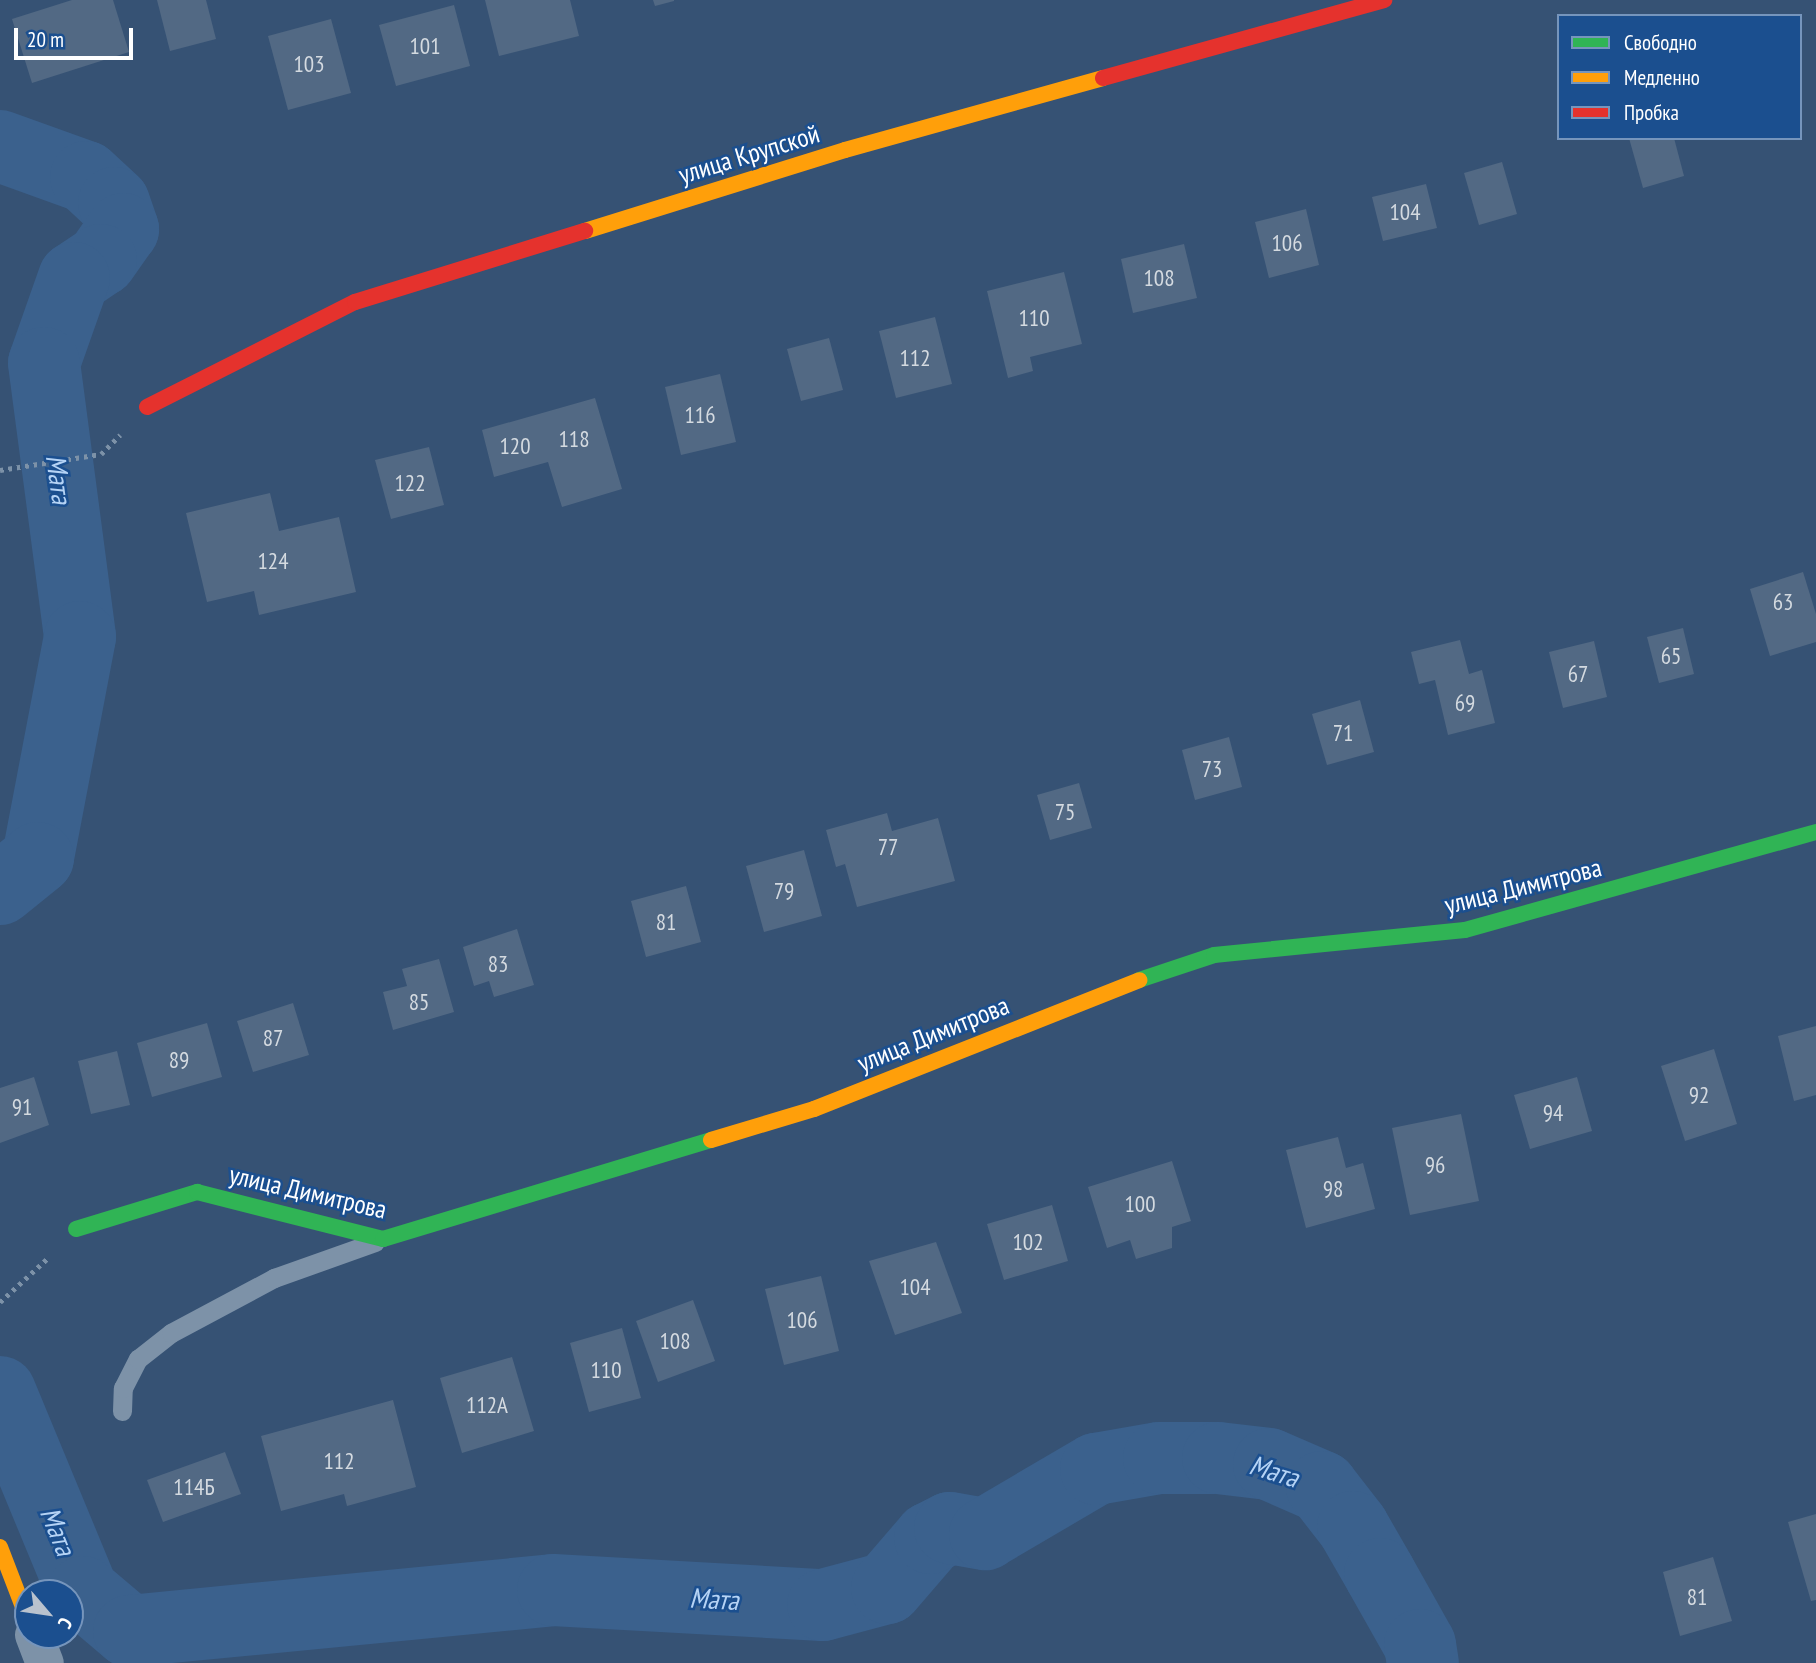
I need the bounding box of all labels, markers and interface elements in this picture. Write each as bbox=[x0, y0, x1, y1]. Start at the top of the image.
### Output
scale bar bbox=[18, 14, 136, 58]
legend bbox=[1557, 14, 1802, 140]
text: 20 m bbox=[27, 26, 64, 53]
text: Свободно bbox=[1624, 29, 1697, 56]
house number: 101 bbox=[409, 32, 441, 60]
house number: 103 bbox=[293, 50, 325, 78]
text: Медленно bbox=[1624, 64, 1700, 91]
text: Пробка bbox=[1624, 99, 1679, 126]
street label: улица Крупской bbox=[675, 118, 823, 190]
house number: 104 bbox=[1389, 198, 1421, 226]
house number: 106 bbox=[1271, 229, 1303, 257]
house number: 108 bbox=[1143, 264, 1175, 292]
house number: 110 bbox=[1018, 304, 1050, 332]
house number: 112 bbox=[899, 344, 931, 372]
house number: 116 bbox=[684, 401, 716, 429]
house number: 118 bbox=[558, 425, 590, 453]
house number: 120 bbox=[499, 432, 531, 460]
water label: Мата bbox=[39, 452, 79, 506]
house number: 122 bbox=[394, 469, 426, 497]
house number: 124 bbox=[257, 547, 289, 575]
house number: 63 bbox=[1773, 588, 1793, 616]
house number: 65 bbox=[1661, 642, 1681, 670]
house number: 67 bbox=[1568, 660, 1588, 688]
house number: 69 bbox=[1455, 689, 1475, 717]
house number: 71 bbox=[1333, 719, 1353, 747]
house number: 73 bbox=[1202, 755, 1222, 783]
house number: 75 bbox=[1055, 798, 1075, 826]
house number: 77 bbox=[878, 833, 898, 861]
street label: улица Димитрова bbox=[1441, 851, 1605, 921]
house number: 79 bbox=[774, 877, 794, 905]
house number: 81 bbox=[656, 908, 676, 936]
house number: 83 bbox=[488, 950, 508, 978]
house number: 85 bbox=[409, 988, 429, 1016]
street label: улица Димитрова bbox=[852, 989, 1014, 1079]
house number: 87 bbox=[263, 1024, 283, 1052]
house number: 89 bbox=[169, 1046, 189, 1074]
house number: 92 bbox=[1689, 1081, 1709, 1109]
house number: 91 bbox=[12, 1093, 32, 1121]
house number: 94 bbox=[1543, 1099, 1563, 1127]
house number: 96 bbox=[1425, 1151, 1445, 1179]
street label: улица Димитрова bbox=[226, 1159, 390, 1225]
house number: 98 bbox=[1323, 1175, 1343, 1203]
house number: 100 bbox=[1124, 1190, 1156, 1218]
house number: 102 bbox=[1012, 1228, 1044, 1256]
house number: 104 bbox=[899, 1273, 931, 1301]
house number: 106 bbox=[786, 1306, 818, 1334]
house number: 108 bbox=[659, 1327, 691, 1355]
house number: 110 bbox=[590, 1356, 622, 1384]
house number: 112А bbox=[466, 1391, 508, 1419]
house number: 112 bbox=[323, 1447, 355, 1475]
water label: Мата bbox=[1246, 1448, 1302, 1494]
house number: 114Б bbox=[173, 1473, 215, 1501]
water label: Мата bbox=[33, 1502, 83, 1560]
north arrow bbox=[14, 1579, 84, 1649]
water label: Мата bbox=[689, 1581, 739, 1617]
house number: 81 bbox=[1687, 1583, 1707, 1611]
text: С bbox=[53, 1614, 78, 1633]

